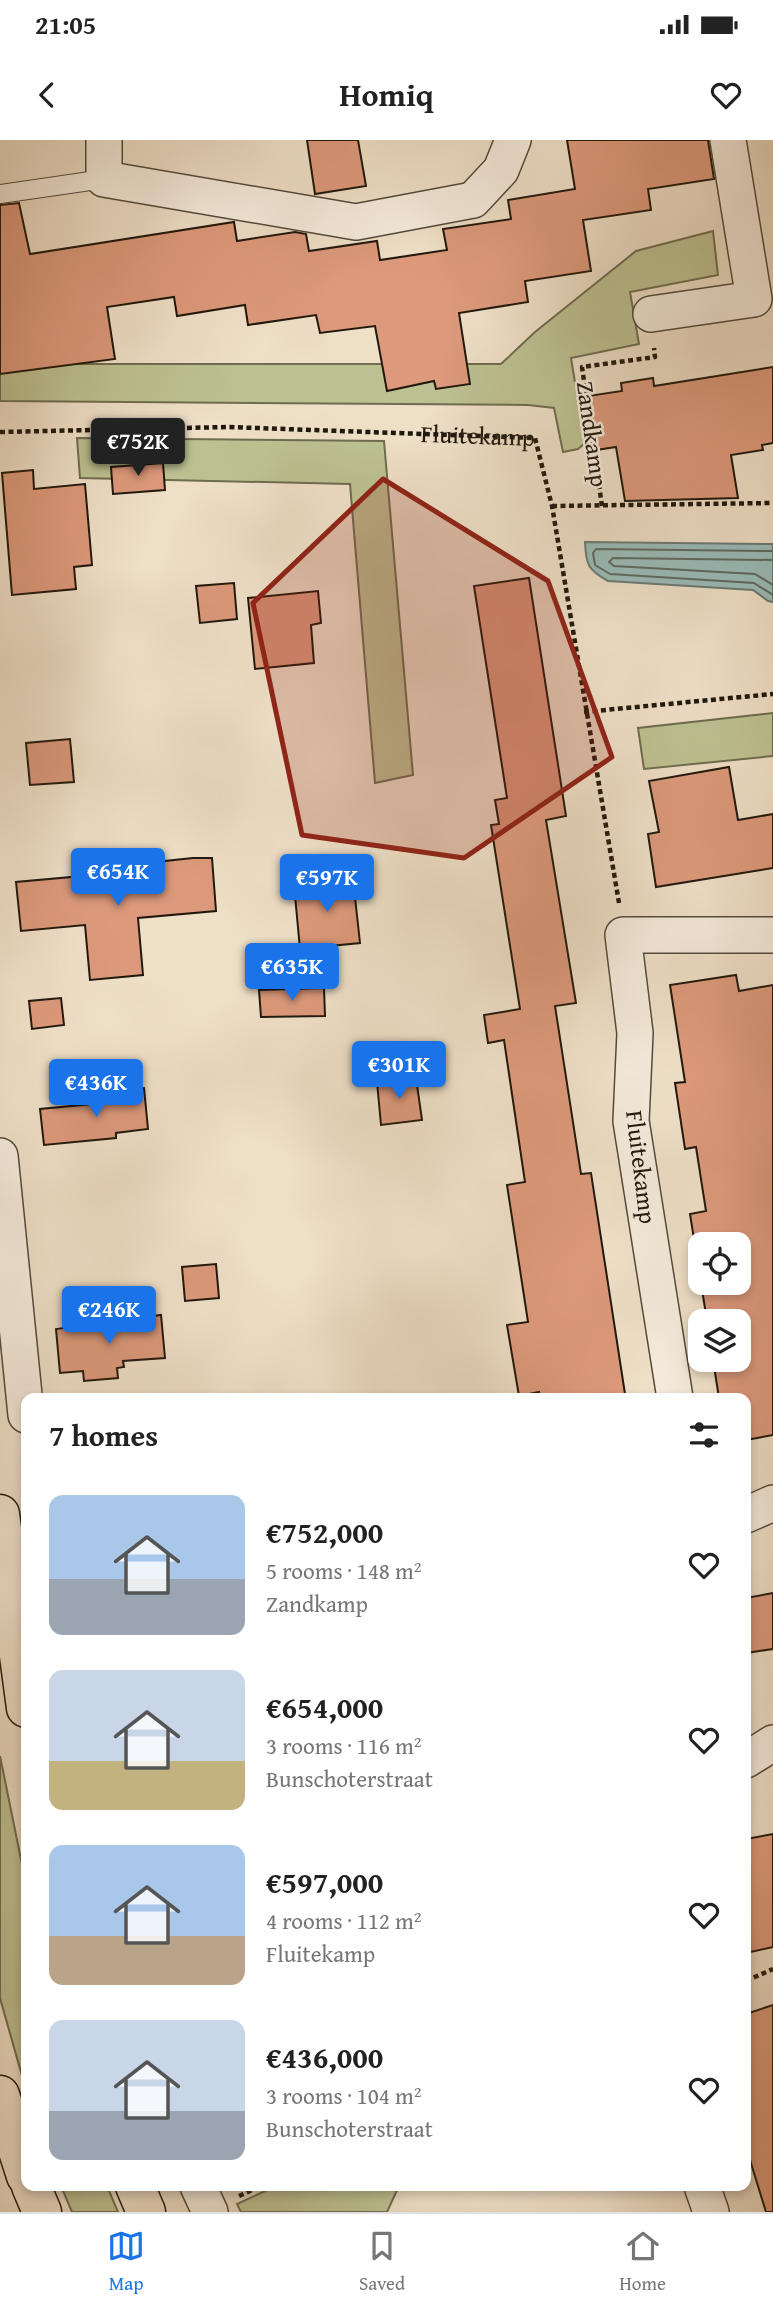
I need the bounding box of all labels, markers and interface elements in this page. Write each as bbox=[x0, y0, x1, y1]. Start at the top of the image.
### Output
text: 21:05 bbox=[35, 5, 96, 44]
text: Homiq bbox=[339, 71, 434, 118]
icon: back bbox=[28, 76, 66, 114]
icon: heart bbox=[707, 76, 745, 114]
street label: Zandkamp bbox=[568, 379, 617, 489]
street label: Fluitekamp bbox=[420, 416, 535, 455]
pin: €752K bbox=[89, 418, 187, 478]
text: €752K bbox=[107, 424, 169, 457]
pin: €654K bbox=[69, 848, 167, 908]
text: €654K bbox=[87, 854, 149, 887]
pin: €597K bbox=[278, 854, 376, 914]
text: €597K bbox=[296, 860, 358, 893]
pin: €635K bbox=[243, 944, 341, 1003]
text: €635K bbox=[261, 949, 323, 982]
pin: €301K bbox=[350, 1042, 448, 1101]
text: €301K bbox=[368, 1047, 430, 1080]
pin: €436K bbox=[47, 1060, 145, 1119]
text: €436K bbox=[65, 1065, 127, 1098]
street label: Fluitekamp bbox=[617, 1108, 666, 1226]
map controls bbox=[688, 1232, 751, 1372]
button: locate bbox=[688, 1232, 751, 1295]
pin: €246K bbox=[60, 1286, 158, 1346]
text: €246K bbox=[78, 1292, 140, 1325]
button: layers bbox=[688, 1309, 751, 1372]
text: 7 homes bbox=[49, 1413, 158, 1457]
icon: filters bbox=[685, 1416, 723, 1454]
text: €752,000 bbox=[266, 1510, 383, 1554]
icon: home bbox=[105, 1523, 189, 1607]
icon: heart bbox=[685, 1546, 723, 1584]
text: 5 rooms · 148 m² bbox=[266, 1554, 421, 1587]
text: Zandkamp bbox=[266, 1587, 368, 1620]
text: €654,000 bbox=[266, 1685, 383, 1729]
icon: home bbox=[105, 1698, 189, 1782]
icon: heart bbox=[685, 1721, 723, 1759]
text: 3 rooms · 116 m² bbox=[266, 1729, 421, 1762]
text: Bunschoterstraat bbox=[266, 1762, 433, 1795]
text: €597,000 bbox=[266, 1860, 383, 1904]
icon: home bbox=[105, 1873, 189, 1957]
icon: heart bbox=[685, 1896, 723, 1934]
text: 4 rooms · 112 m² bbox=[266, 1904, 421, 1937]
text: Fluitekamp bbox=[266, 1937, 375, 1970]
text: €436,000 bbox=[266, 2035, 383, 2079]
icon: home bbox=[105, 2048, 189, 2132]
icon: heart bbox=[685, 2071, 723, 2109]
text: 3 rooms · 104 m² bbox=[266, 2079, 421, 2112]
text: Bunschoterstraat bbox=[266, 2112, 433, 2145]
tab: Map bbox=[107, 2227, 145, 2297]
tab: Saved bbox=[359, 2227, 405, 2297]
tab: Home bbox=[619, 2227, 666, 2297]

